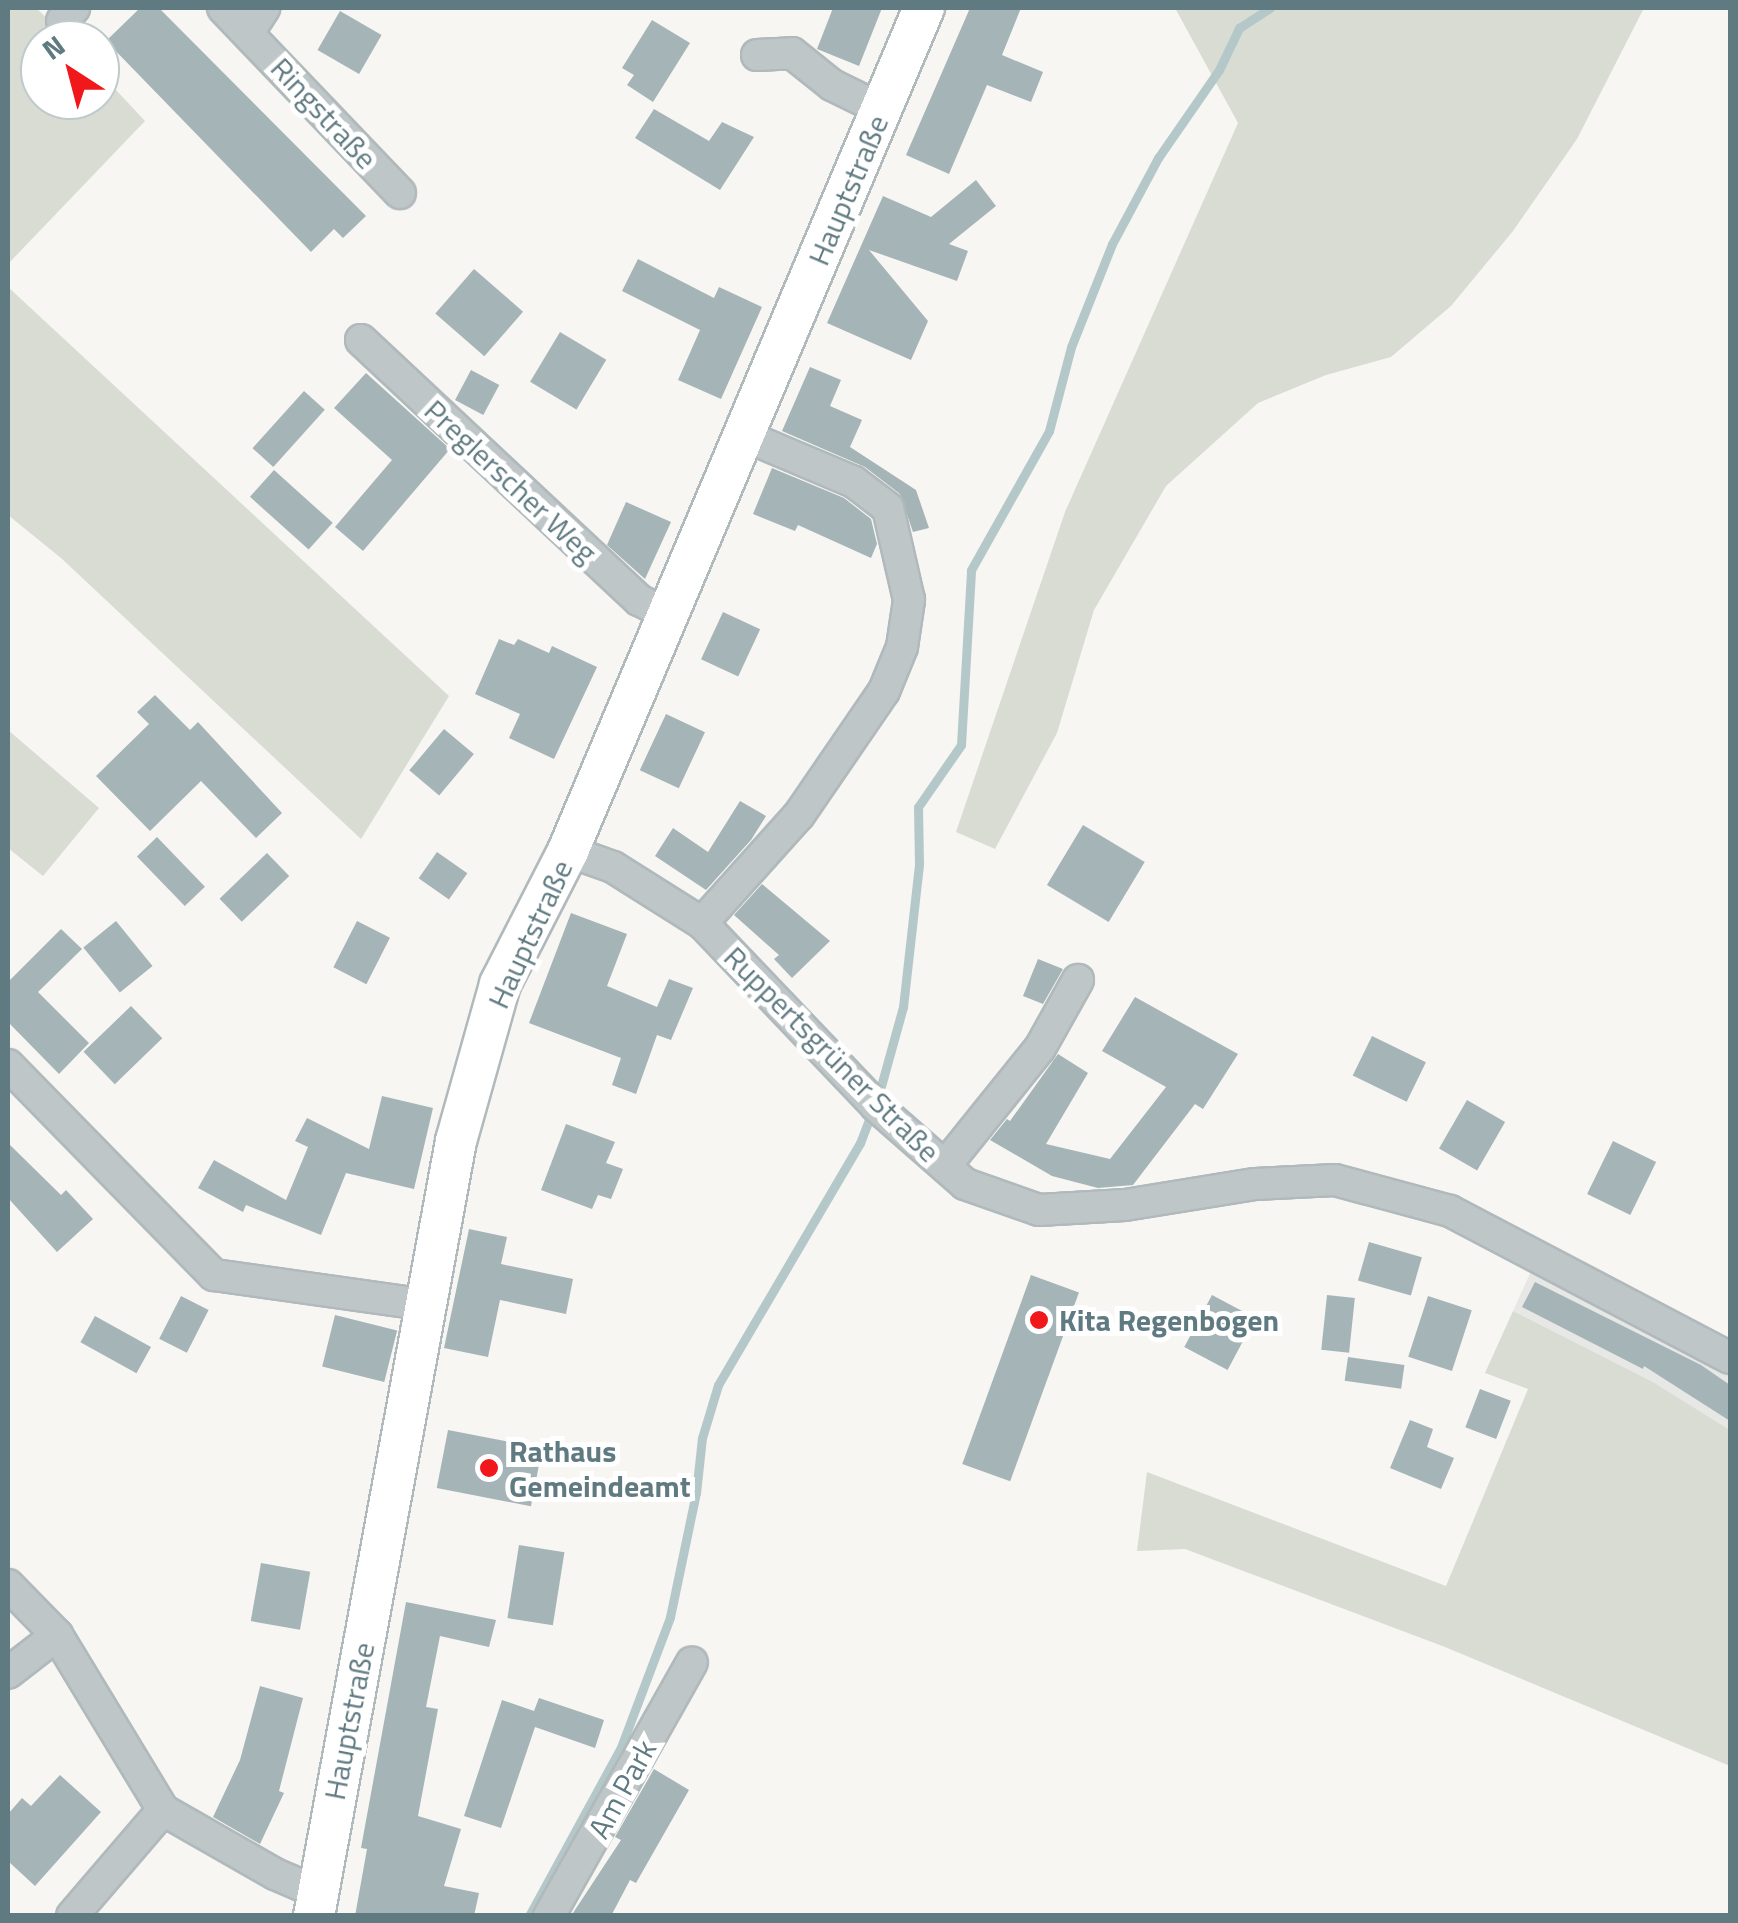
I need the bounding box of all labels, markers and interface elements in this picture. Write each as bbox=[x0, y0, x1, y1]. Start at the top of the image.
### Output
north arrow bbox=[20, 20, 120, 120]
text: N bbox=[33, 24, 74, 70]
street label: Ringstraße bbox=[263, 50, 385, 176]
street label: Hauptstraße bbox=[800, 109, 896, 271]
street label: Preglerscher Weg bbox=[417, 392, 605, 570]
street label: Hauptstraße bbox=[480, 854, 580, 1014]
street label: Ruppertsgrüner Straße bbox=[717, 939, 947, 1169]
place label: Kita Regenbogen bbox=[1059, 1302, 1279, 1338]
marker: Kita Regenbogen bbox=[1028, 1309, 1050, 1331]
place label: Rathaus Gemeindeamt bbox=[509, 1433, 691, 1504]
marker: Rathaus Gemeindeamt bbox=[478, 1457, 500, 1479]
street label: Hauptstraße bbox=[316, 1639, 382, 1803]
street label: Am Park bbox=[580, 1733, 664, 1845]

